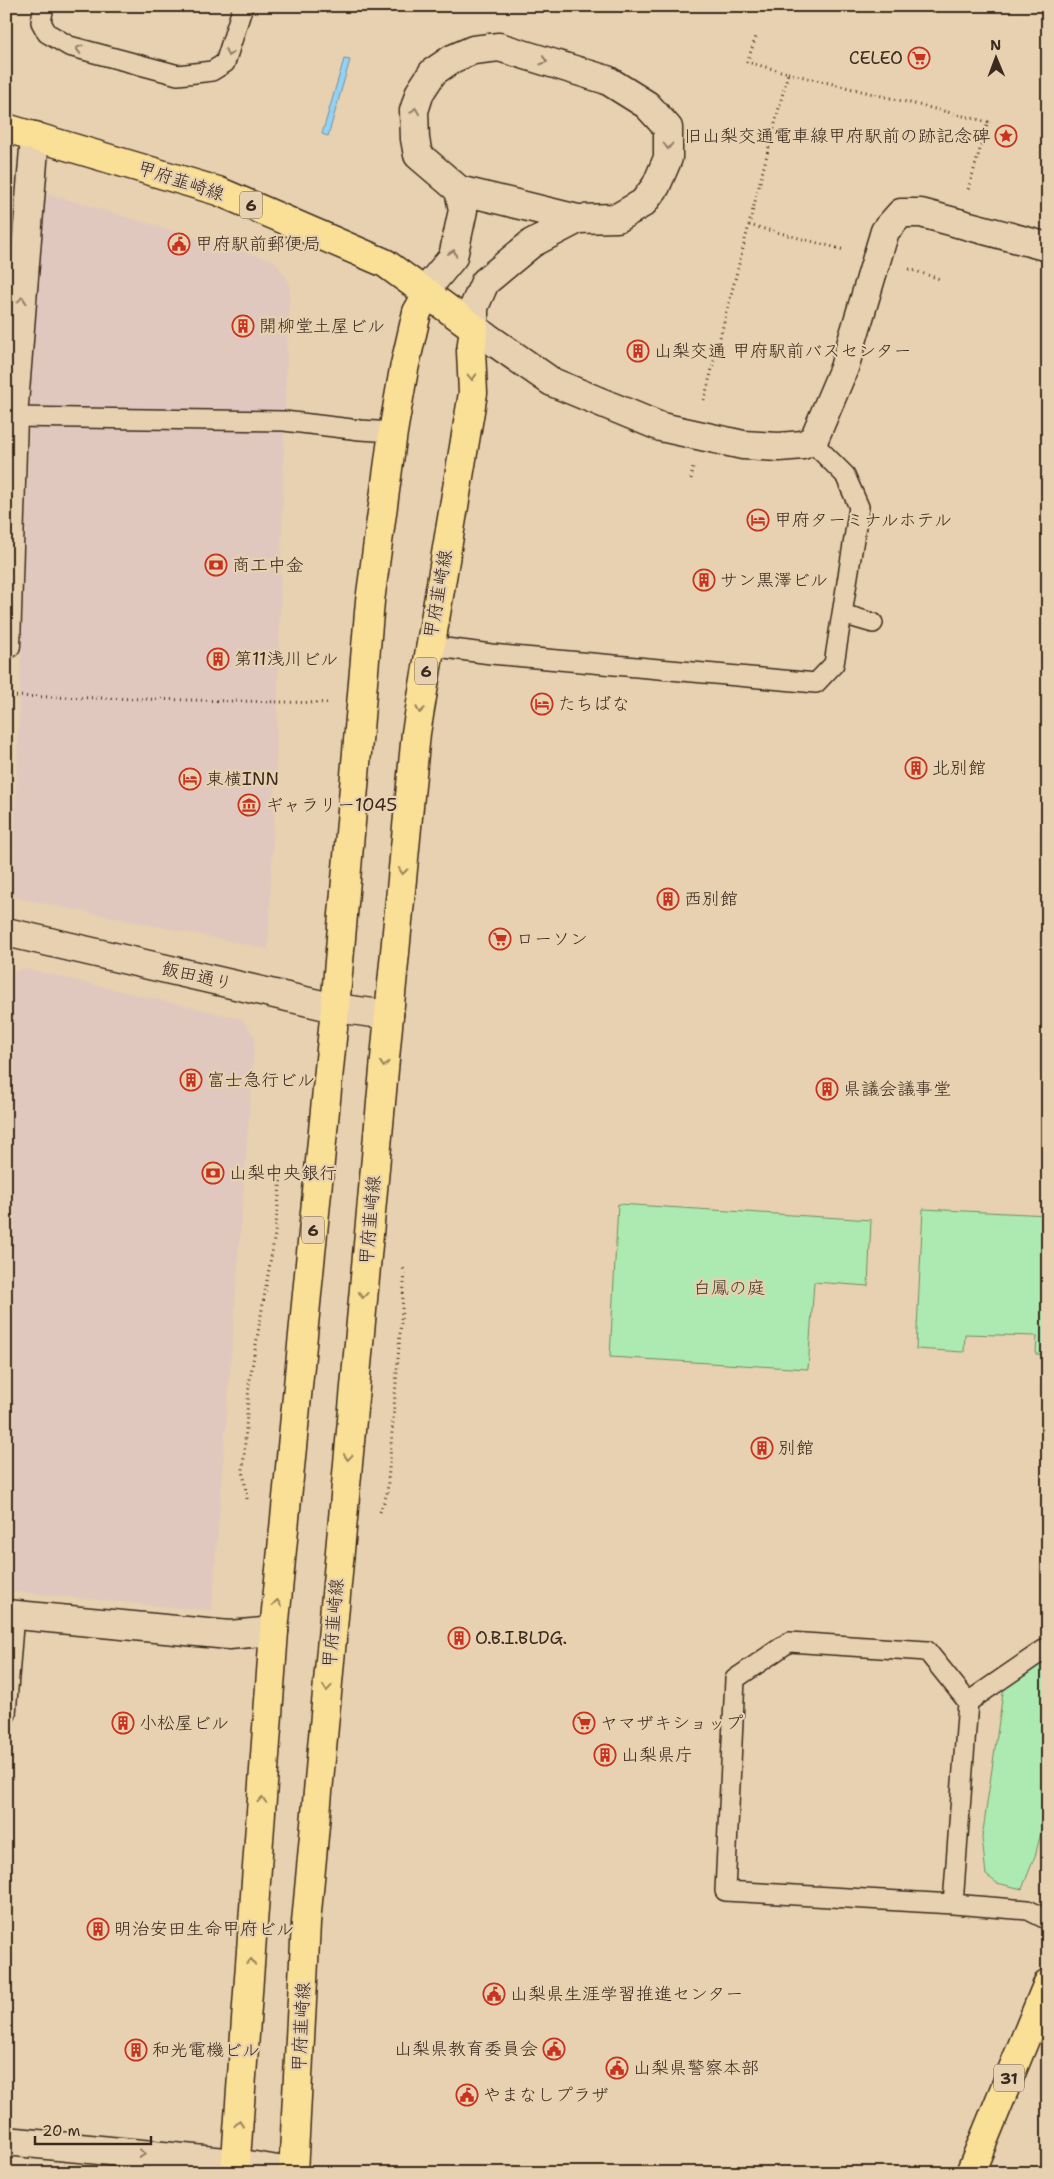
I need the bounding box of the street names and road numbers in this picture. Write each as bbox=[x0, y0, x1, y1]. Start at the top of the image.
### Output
street label: 甲府韮崎線 bbox=[134, 156, 228, 206]
road number: 6 bbox=[240, 192, 262, 218]
street label: 甲府韮崎線 bbox=[418, 548, 458, 640]
road number: 6 bbox=[415, 658, 437, 684]
street label: 飯田通り bbox=[159, 956, 235, 996]
street label: 甲府韮崎線 bbox=[354, 1174, 386, 1266]
road number: 6 bbox=[302, 1216, 324, 1244]
street label: 甲府韮崎線 bbox=[317, 1577, 349, 1669]
street label: 甲府韮崎線 bbox=[287, 1981, 315, 2073]
road number: 31 bbox=[994, 2064, 1024, 2092]

